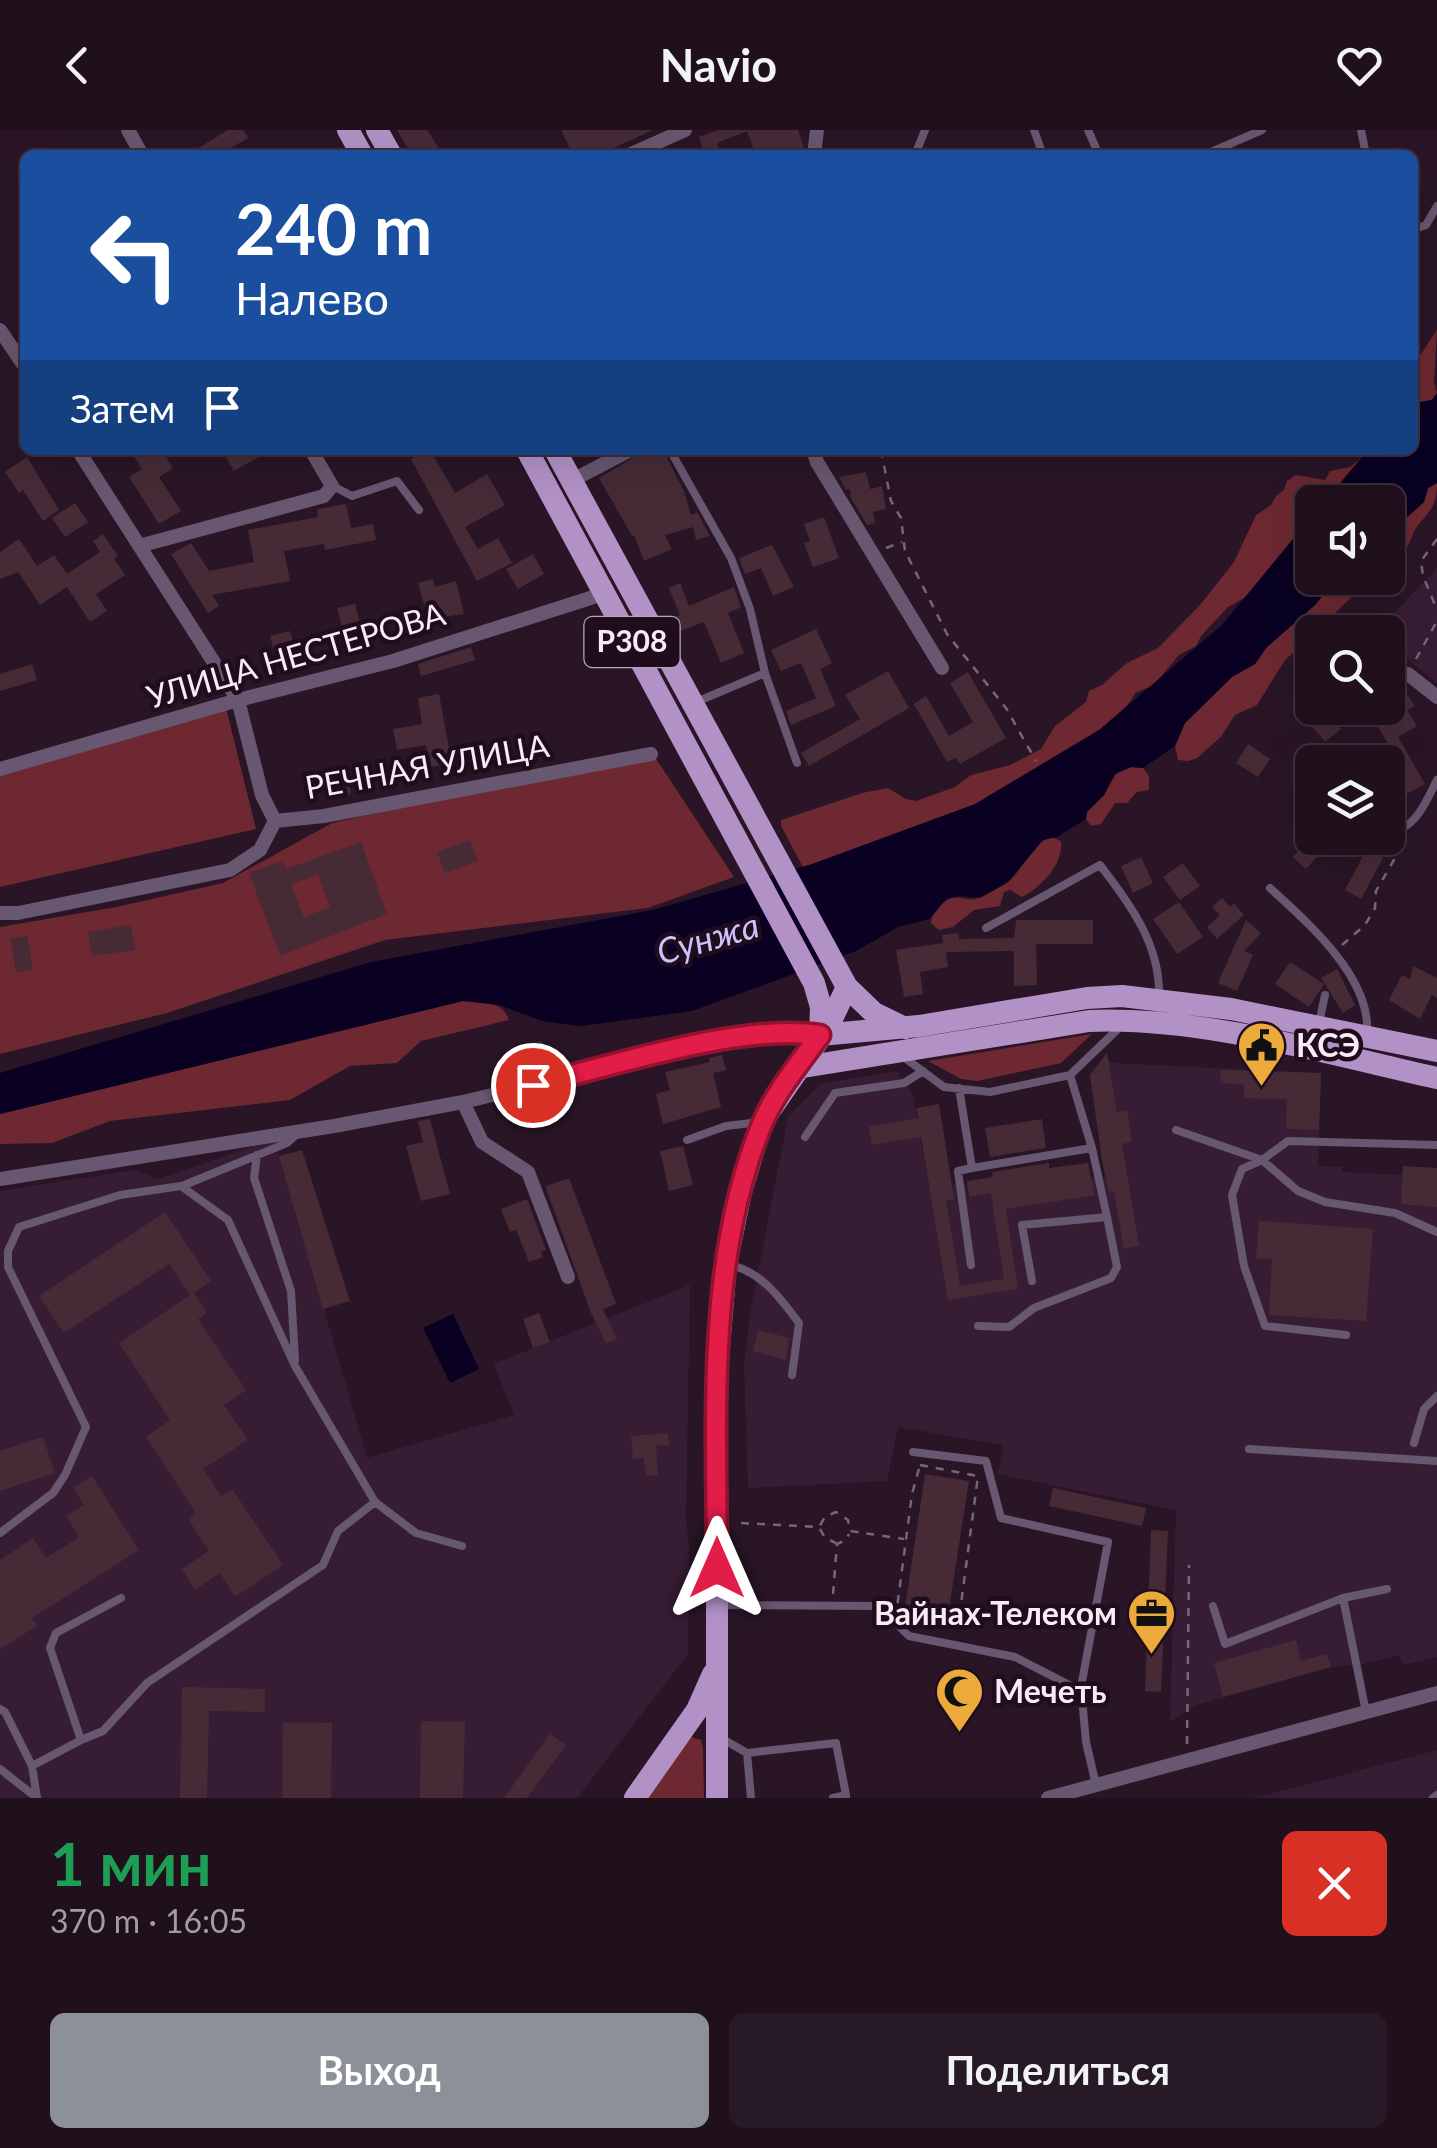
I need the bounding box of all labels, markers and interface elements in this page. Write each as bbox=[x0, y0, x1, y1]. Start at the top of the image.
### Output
icon: back bbox=[50, 38, 105, 93]
text: Navio bbox=[660, 38, 777, 92]
icon: heart bbox=[1332, 38, 1387, 93]
text: 240 m bbox=[235, 186, 432, 270]
icon: left bbox=[70, 190, 200, 320]
text: Налево bbox=[235, 271, 389, 325]
icon: arrive bbox=[195, 380, 250, 435]
text: Затем bbox=[70, 385, 175, 431]
map controls bbox=[1295, 485, 1405, 855]
button: sound bbox=[1295, 485, 1405, 595]
street label: УЛИЦА НЕСТЕРОВА bbox=[142, 593, 450, 716]
button: search bbox=[1295, 615, 1405, 725]
road number: P308 bbox=[584, 617, 680, 667]
street label: РЕЧНАЯ УЛИЦА bbox=[302, 725, 552, 806]
button: layers bbox=[1295, 745, 1405, 855]
water label: Сунжа bbox=[651, 902, 763, 972]
public building icon: КСЭ bbox=[1235, 1020, 1287, 1088]
place label: КСЭ bbox=[1296, 1025, 1360, 1064]
pin bbox=[491, 1043, 576, 1128]
icon: arrive bbox=[506, 1058, 561, 1113]
position arrow bbox=[665, 1516, 769, 1620]
office icon: Вайнах-Телеком bbox=[1126, 1588, 1178, 1656]
place label: Вайнах-Телеком bbox=[874, 1593, 1117, 1632]
mosque icon: Мечеть bbox=[933, 1666, 985, 1734]
place label: Мечеть bbox=[994, 1671, 1107, 1710]
text: 1 мин bbox=[50, 1827, 212, 1899]
button: close bbox=[1282, 1831, 1387, 1936]
text: 370 m · 16:05 bbox=[50, 1901, 247, 1940]
button: Выход bbox=[50, 2013, 709, 2128]
button: Поделиться bbox=[729, 2013, 1387, 2128]

